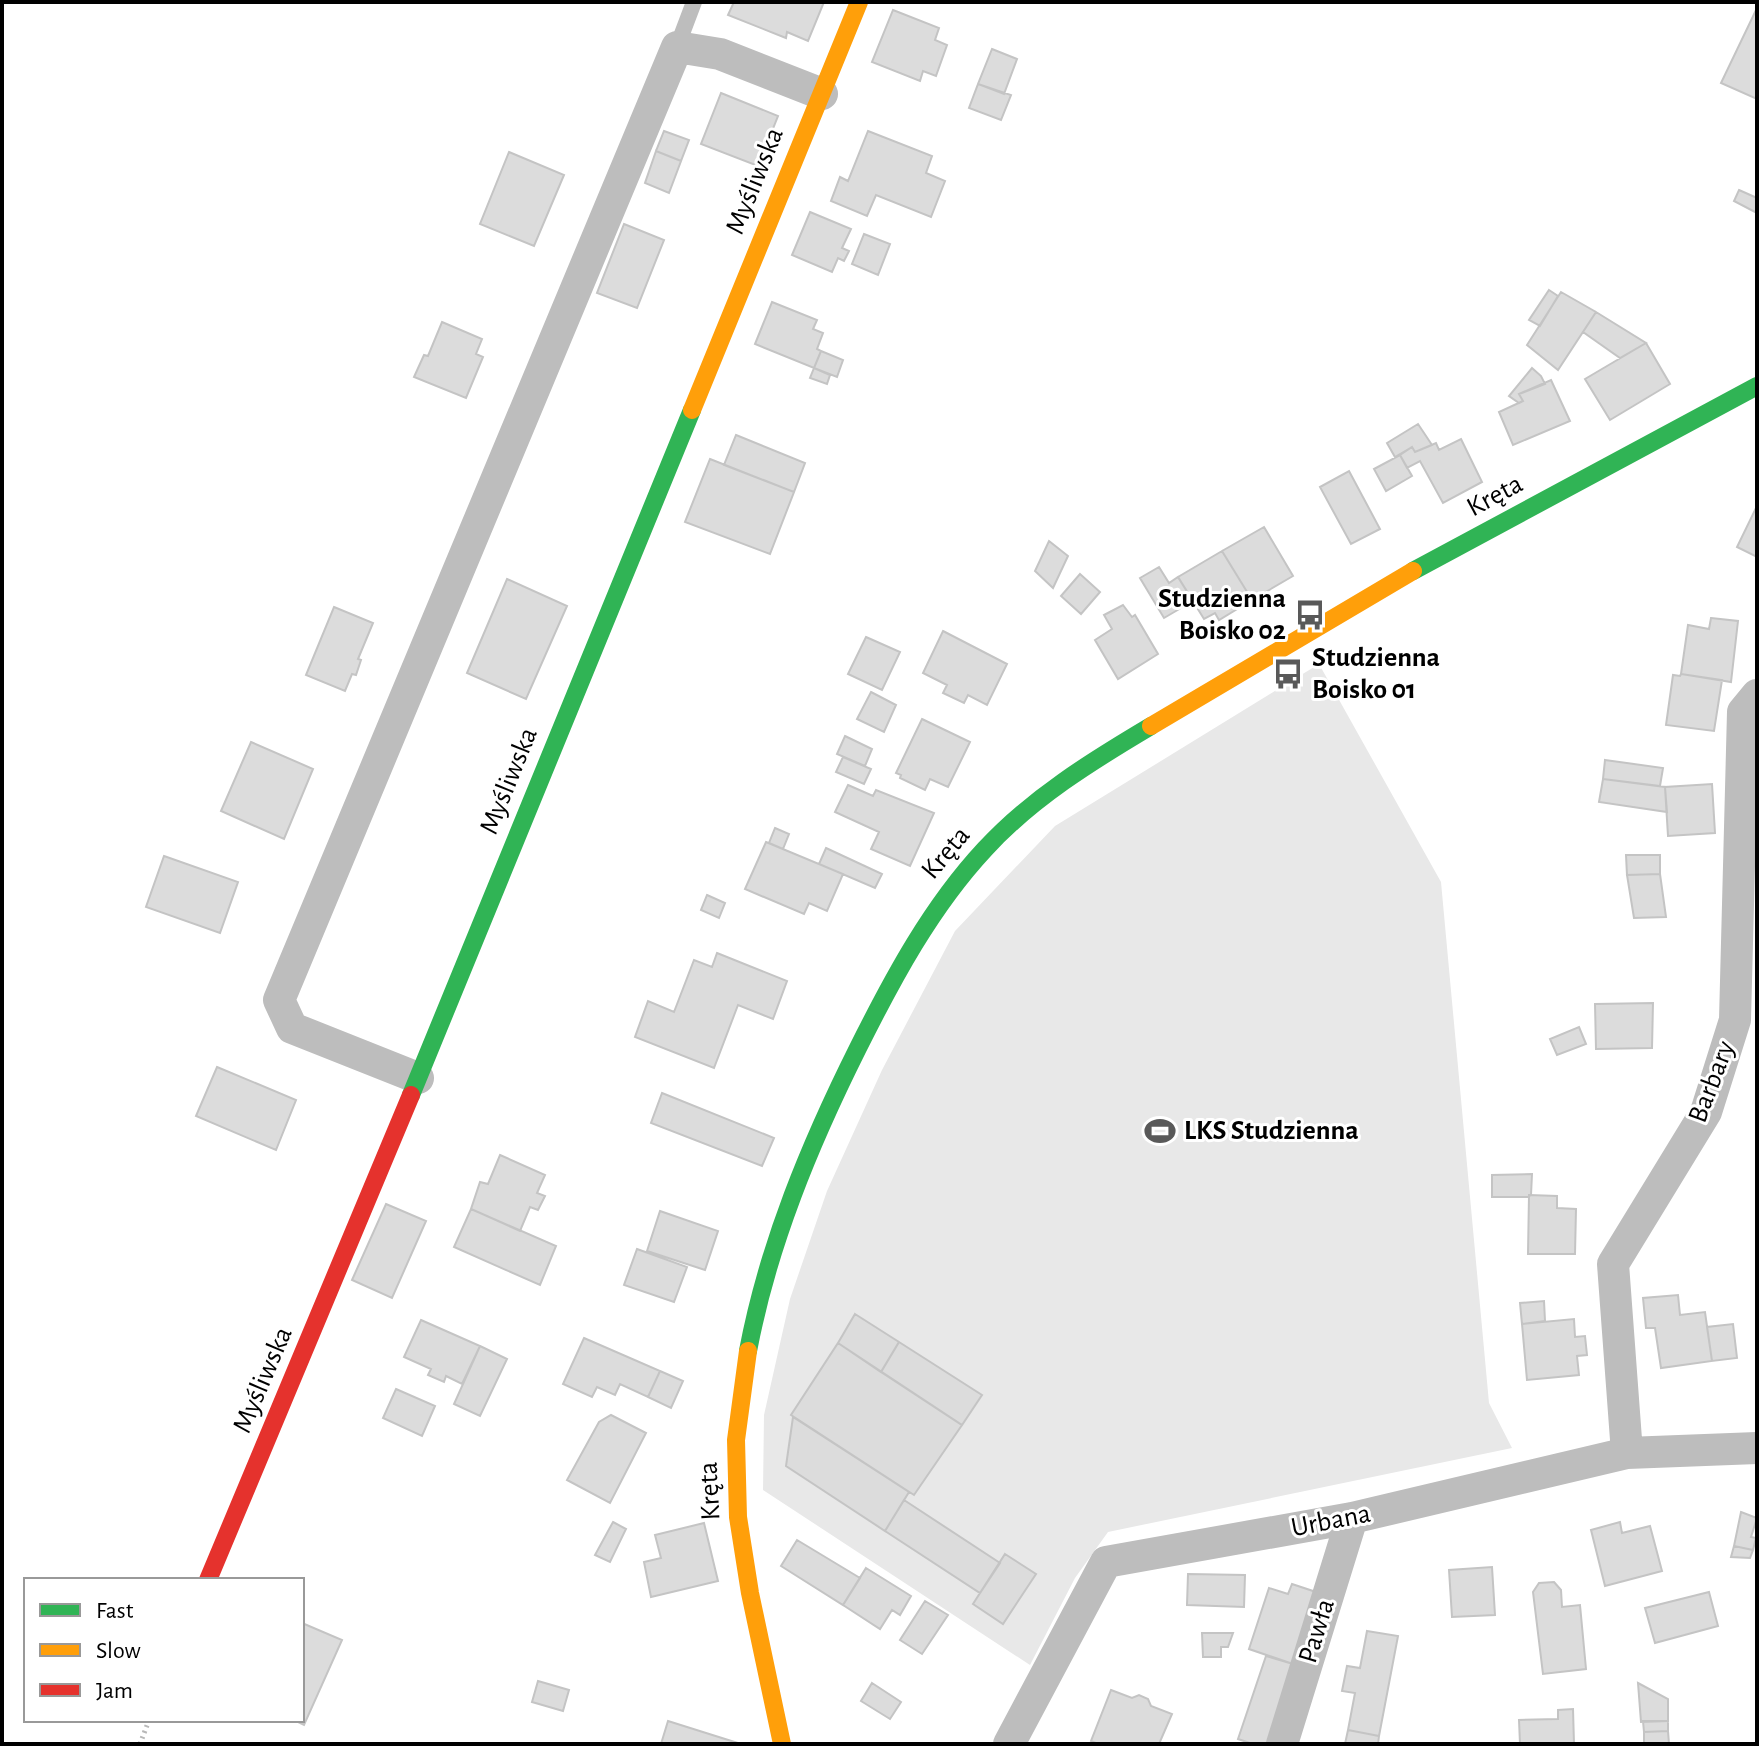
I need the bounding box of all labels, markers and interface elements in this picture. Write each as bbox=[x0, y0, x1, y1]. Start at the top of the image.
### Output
street label: Myśliwska bbox=[721, 124, 789, 238]
street label: Kręta bbox=[1462, 470, 1528, 522]
place label: Studzienna Boisko 02 bbox=[1158, 585, 1286, 645]
bus stop icon: Studzienna Boisko 02 bbox=[1293, 598, 1327, 632]
place label: Studzienna Boisko 01 bbox=[1312, 644, 1440, 704]
bus stop icon: Studzienna Boisko 01 bbox=[1271, 657, 1305, 691]
street label: Myśliwska bbox=[475, 724, 543, 838]
street label: Kręta bbox=[916, 821, 976, 885]
street label: Barbary bbox=[1684, 1037, 1740, 1127]
sports icon: LKS Studzienna bbox=[1143, 1114, 1177, 1148]
place label: LKS Studzienna bbox=[1184, 1117, 1359, 1145]
street label: Myśliwska bbox=[228, 1323, 298, 1437]
street label: Kręta bbox=[694, 1461, 726, 1521]
street label: Urbana bbox=[1289, 1500, 1373, 1542]
legend bbox=[24, 1578, 304, 1722]
street label: Pawła bbox=[1294, 1596, 1340, 1666]
text: Fast bbox=[96, 1599, 134, 1623]
text: Slow bbox=[96, 1639, 141, 1663]
text: Jam bbox=[96, 1679, 133, 1703]

